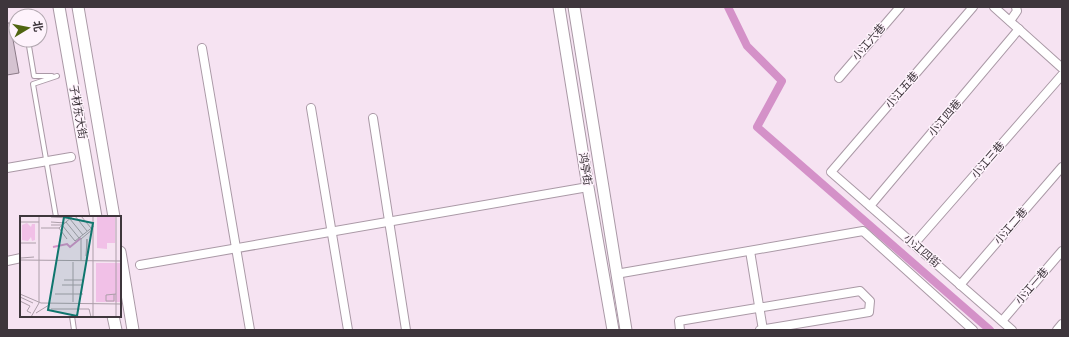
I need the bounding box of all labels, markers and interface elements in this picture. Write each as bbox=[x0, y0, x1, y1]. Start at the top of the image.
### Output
north arrow bbox=[8, 8, 48, 48]
text: 北 bbox=[29, 20, 46, 33]
street label: 小江六巷 bbox=[849, 20, 889, 64]
street label: 小江五巷 bbox=[882, 68, 922, 112]
street label: 子材东大街 bbox=[66, 84, 90, 140]
street label: 小江四巷 bbox=[925, 96, 965, 140]
street label: 小江三巷 bbox=[968, 138, 1008, 182]
street label: 鸿亭街 bbox=[575, 152, 595, 186]
street label: 小江二巷 bbox=[991, 204, 1031, 248]
inset map bbox=[20, 216, 121, 317]
street label: 小江四街 bbox=[900, 231, 944, 271]
street label: 小江一巷 bbox=[1012, 264, 1052, 308]

